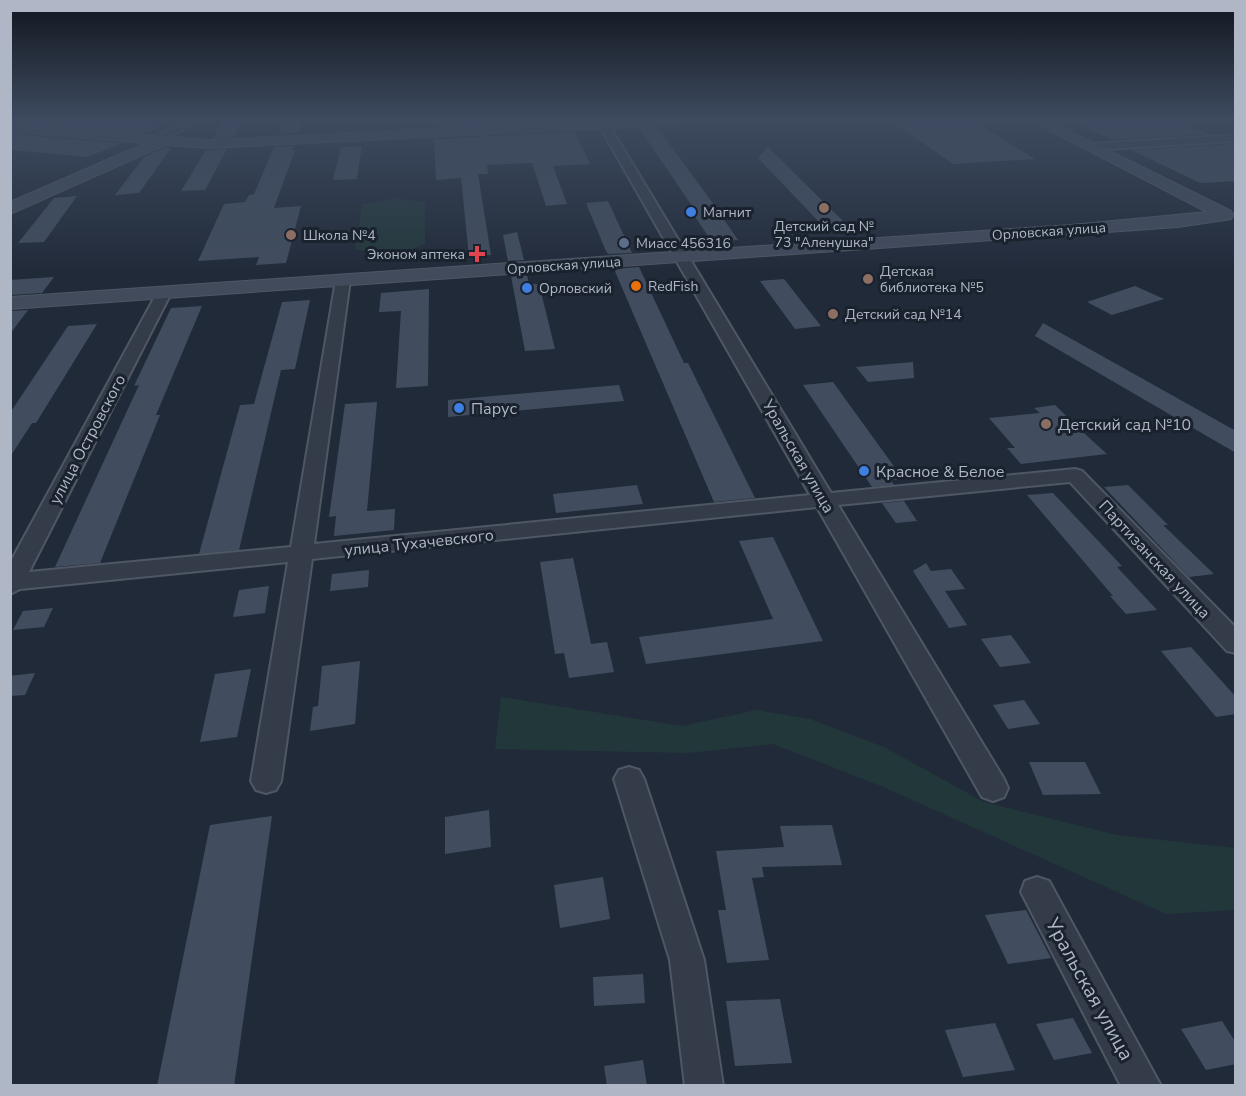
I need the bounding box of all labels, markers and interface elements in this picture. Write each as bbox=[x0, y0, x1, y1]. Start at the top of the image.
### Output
marker: Детский сад № 73 "Аленушка" bbox=[817, 201, 831, 215]
place label: Магнит bbox=[703, 203, 752, 222]
marker: Магнит bbox=[684, 205, 698, 219]
place label: Детский сад № 73 "Аленушка" bbox=[774, 217, 874, 252]
street label: Орловская улица bbox=[991, 218, 1107, 245]
place label: Школа №4 bbox=[303, 226, 376, 245]
marker: Школа №4 bbox=[284, 228, 298, 242]
place label: Миасс 456316 bbox=[636, 234, 731, 253]
marker: Миасс 456316 bbox=[617, 236, 631, 250]
place label: Эконом аптека bbox=[367, 245, 465, 264]
marker: Эконом аптека bbox=[470, 247, 484, 261]
street label: Орловская улица bbox=[506, 252, 622, 279]
place label: Детская библиотека №5 bbox=[880, 262, 984, 297]
marker: Детская библиотека №5 bbox=[861, 272, 875, 286]
place label: RedFish bbox=[648, 277, 698, 296]
place label: Орловский bbox=[539, 279, 612, 298]
marker: RedFish bbox=[629, 279, 643, 293]
marker: Орловский bbox=[520, 281, 534, 295]
place label: Детский сад №14 bbox=[845, 305, 962, 324]
marker: Детский сад №14 bbox=[826, 307, 840, 321]
street label: улица Островского bbox=[44, 371, 131, 508]
street label: Уральская улица bbox=[756, 395, 840, 517]
place label: Парус bbox=[471, 398, 517, 420]
marker: Парус bbox=[452, 401, 466, 415]
place label: Детский сад №10 bbox=[1058, 414, 1191, 436]
marker: Детский сад №10 bbox=[1039, 417, 1053, 431]
place label: Красное & Белое bbox=[876, 461, 1005, 483]
marker: Красное & Белое bbox=[857, 464, 871, 478]
street label: Партизанская улица bbox=[1094, 496, 1215, 624]
street label: улица Тухачевского bbox=[343, 524, 495, 562]
street label: Уральская улица bbox=[1039, 912, 1140, 1065]

